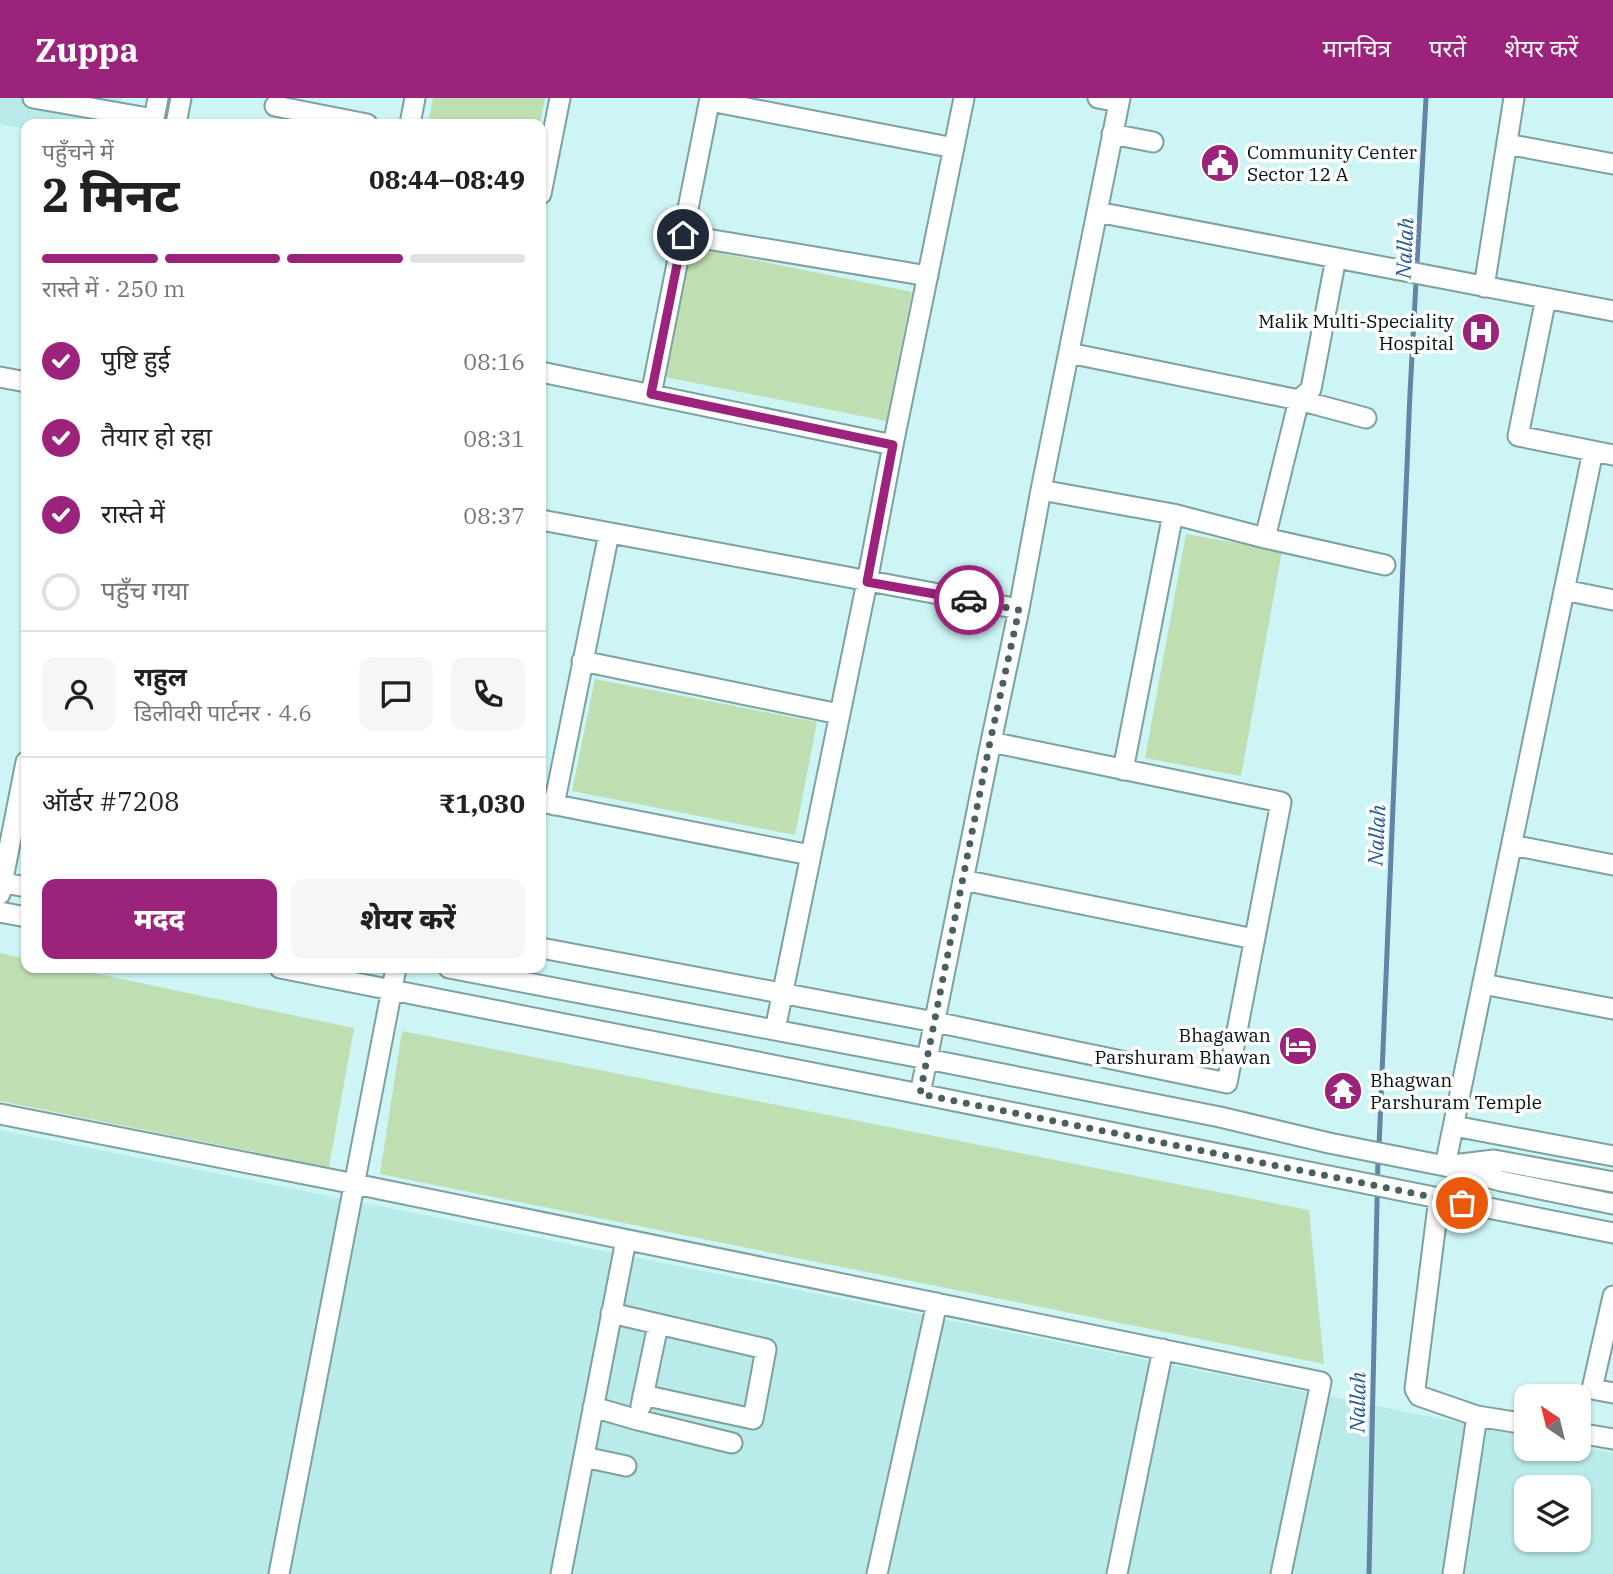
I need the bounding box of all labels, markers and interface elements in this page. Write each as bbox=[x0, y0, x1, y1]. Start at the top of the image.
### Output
text: Zuppa bbox=[35, 28, 139, 71]
text: मानचित्र bbox=[1322, 32, 1391, 64]
text: परतें bbox=[1429, 32, 1466, 64]
text: शेयर करें bbox=[1504, 32, 1578, 64]
text: पहुँचने में bbox=[42, 136, 114, 166]
place label: Community Center Sector 12 A bbox=[1247, 140, 1418, 186]
public building icon: Community Center Sector 12 A bbox=[1199, 142, 1241, 184]
text: 08:44–08:49 bbox=[369, 162, 525, 196]
text: 2 मिनट bbox=[42, 165, 179, 225]
pin bbox=[653, 205, 713, 265]
icon: home bbox=[664, 216, 702, 254]
water label: Nallah bbox=[1388, 216, 1420, 280]
text: रास्ते में · 250 m bbox=[42, 273, 185, 303]
place label: Malik Multi-Speciality Hospital bbox=[1258, 309, 1455, 355]
hospital icon: Malik Multi-Speciality Hospital bbox=[1460, 311, 1502, 353]
icon: check bbox=[42, 342, 80, 380]
text: पुष्टि हुई bbox=[101, 342, 170, 376]
text: 08:16 bbox=[463, 346, 525, 376]
icon: check bbox=[42, 419, 80, 457]
text: तैयार हो रहा bbox=[101, 419, 212, 453]
text: 08:31 bbox=[463, 423, 525, 453]
icon: check bbox=[42, 496, 80, 534]
text: रास्ते में bbox=[101, 496, 165, 530]
text: 08:37 bbox=[463, 500, 525, 530]
courier bbox=[934, 565, 1004, 635]
text: पहुँच गया bbox=[101, 573, 189, 607]
icon: car bbox=[950, 581, 988, 619]
button: person bbox=[42, 657, 116, 731]
button: chat bbox=[359, 657, 433, 731]
button: phone bbox=[451, 657, 525, 731]
text: राहुल bbox=[134, 659, 187, 693]
text: डिलीवरी पार्टनर · 4.6 bbox=[134, 697, 312, 727]
text: ऑर्डर #7208 bbox=[42, 784, 180, 818]
text: ₹1,030 bbox=[439, 786, 525, 820]
water label: Nallah bbox=[1360, 803, 1392, 867]
button: मदद bbox=[42, 879, 277, 959]
button: शेयर करें bbox=[291, 879, 525, 959]
place label: Bhagawan Parshuram Bhawan bbox=[1094, 1023, 1271, 1069]
hotel icon: Bhagawan Parshuram Bhawan bbox=[1277, 1025, 1319, 1067]
place label: Bhagwan Parshuram Temple bbox=[1370, 1068, 1542, 1114]
temple icon: Bhagwan Parshuram Temple bbox=[1322, 1070, 1364, 1112]
pin bbox=[1432, 1173, 1492, 1233]
icon: bag bbox=[1443, 1184, 1481, 1222]
water label: Nallah bbox=[1342, 1371, 1372, 1434]
north arrow bbox=[1514, 1384, 1591, 1461]
map controls bbox=[1514, 1384, 1591, 1552]
button: layers bbox=[1514, 1475, 1591, 1552]

